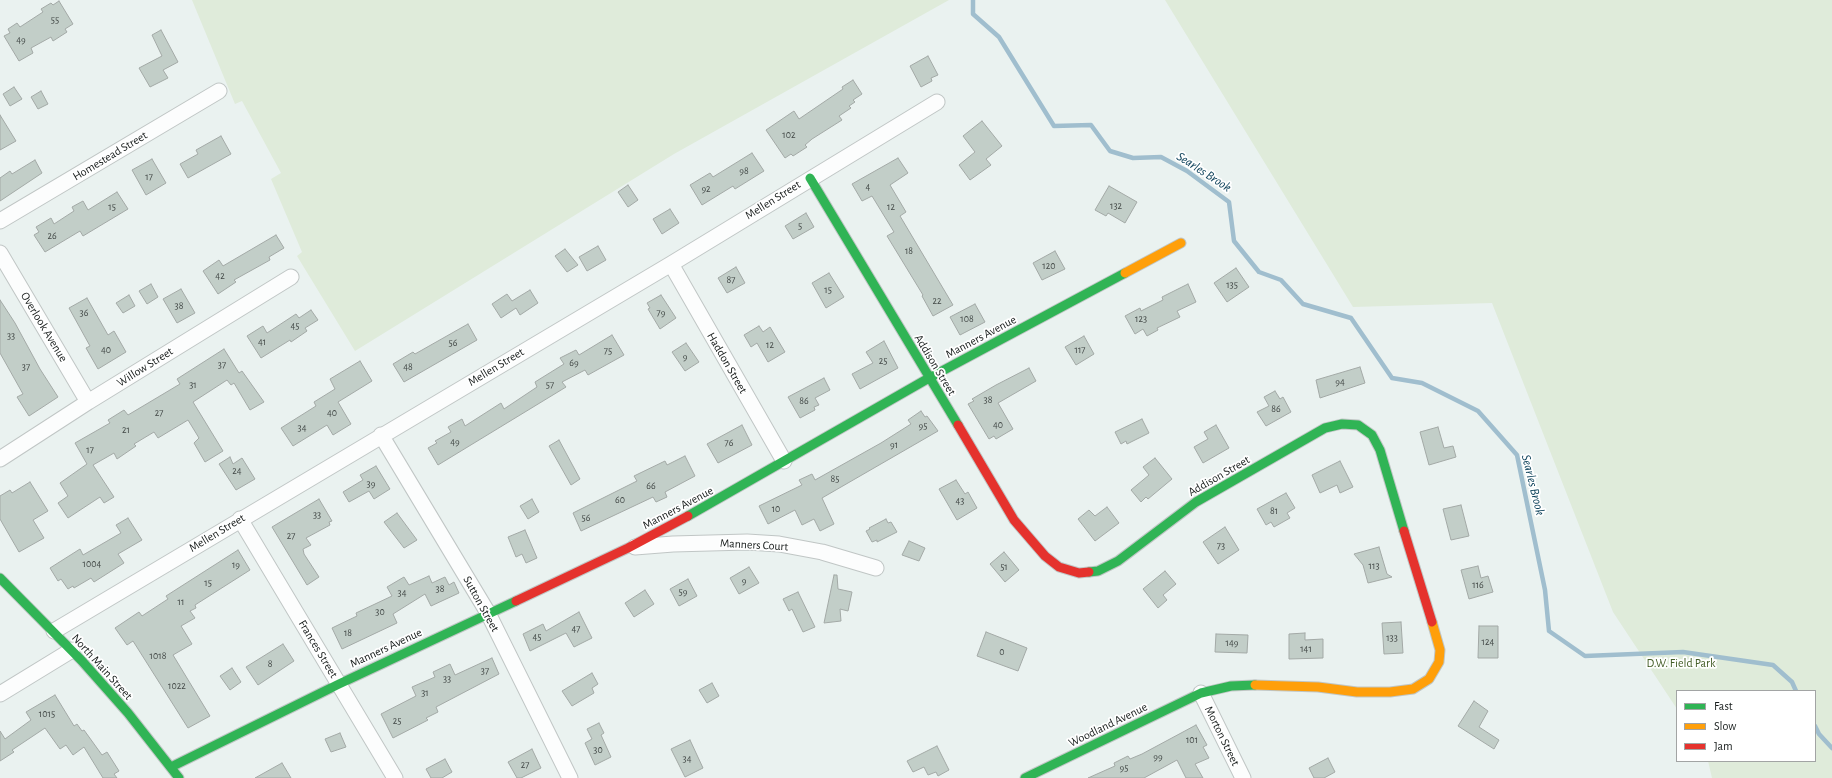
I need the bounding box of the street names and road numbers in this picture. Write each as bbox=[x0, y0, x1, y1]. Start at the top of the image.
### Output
street label: Homestead Street bbox=[70, 128, 150, 184]
street label: Mellen Street bbox=[743, 177, 803, 223]
street label: Overlook Avenue bbox=[17, 289, 71, 365]
street label: Manners Avenue bbox=[943, 312, 1019, 362]
street label: Haddon Street bbox=[704, 330, 750, 396]
street label: Addison Street bbox=[911, 332, 959, 398]
street label: Willow Street bbox=[114, 344, 176, 390]
street label: Mellen Street bbox=[465, 345, 527, 389]
street label: Addison Street bbox=[1186, 453, 1252, 499]
street label: Manners Avenue bbox=[640, 483, 716, 533]
street label: Mellen Street bbox=[186, 511, 248, 555]
street label: Manners Court bbox=[719, 536, 789, 554]
street label: Sutton Street bbox=[460, 574, 502, 634]
street label: Frances Street bbox=[295, 617, 341, 681]
street label: Manners Avenue bbox=[348, 625, 424, 671]
street label: North Main Street bbox=[69, 631, 135, 703]
street label: Woodland Avenue bbox=[1066, 700, 1150, 750]
street label: Morton Street bbox=[1201, 704, 1243, 768]

